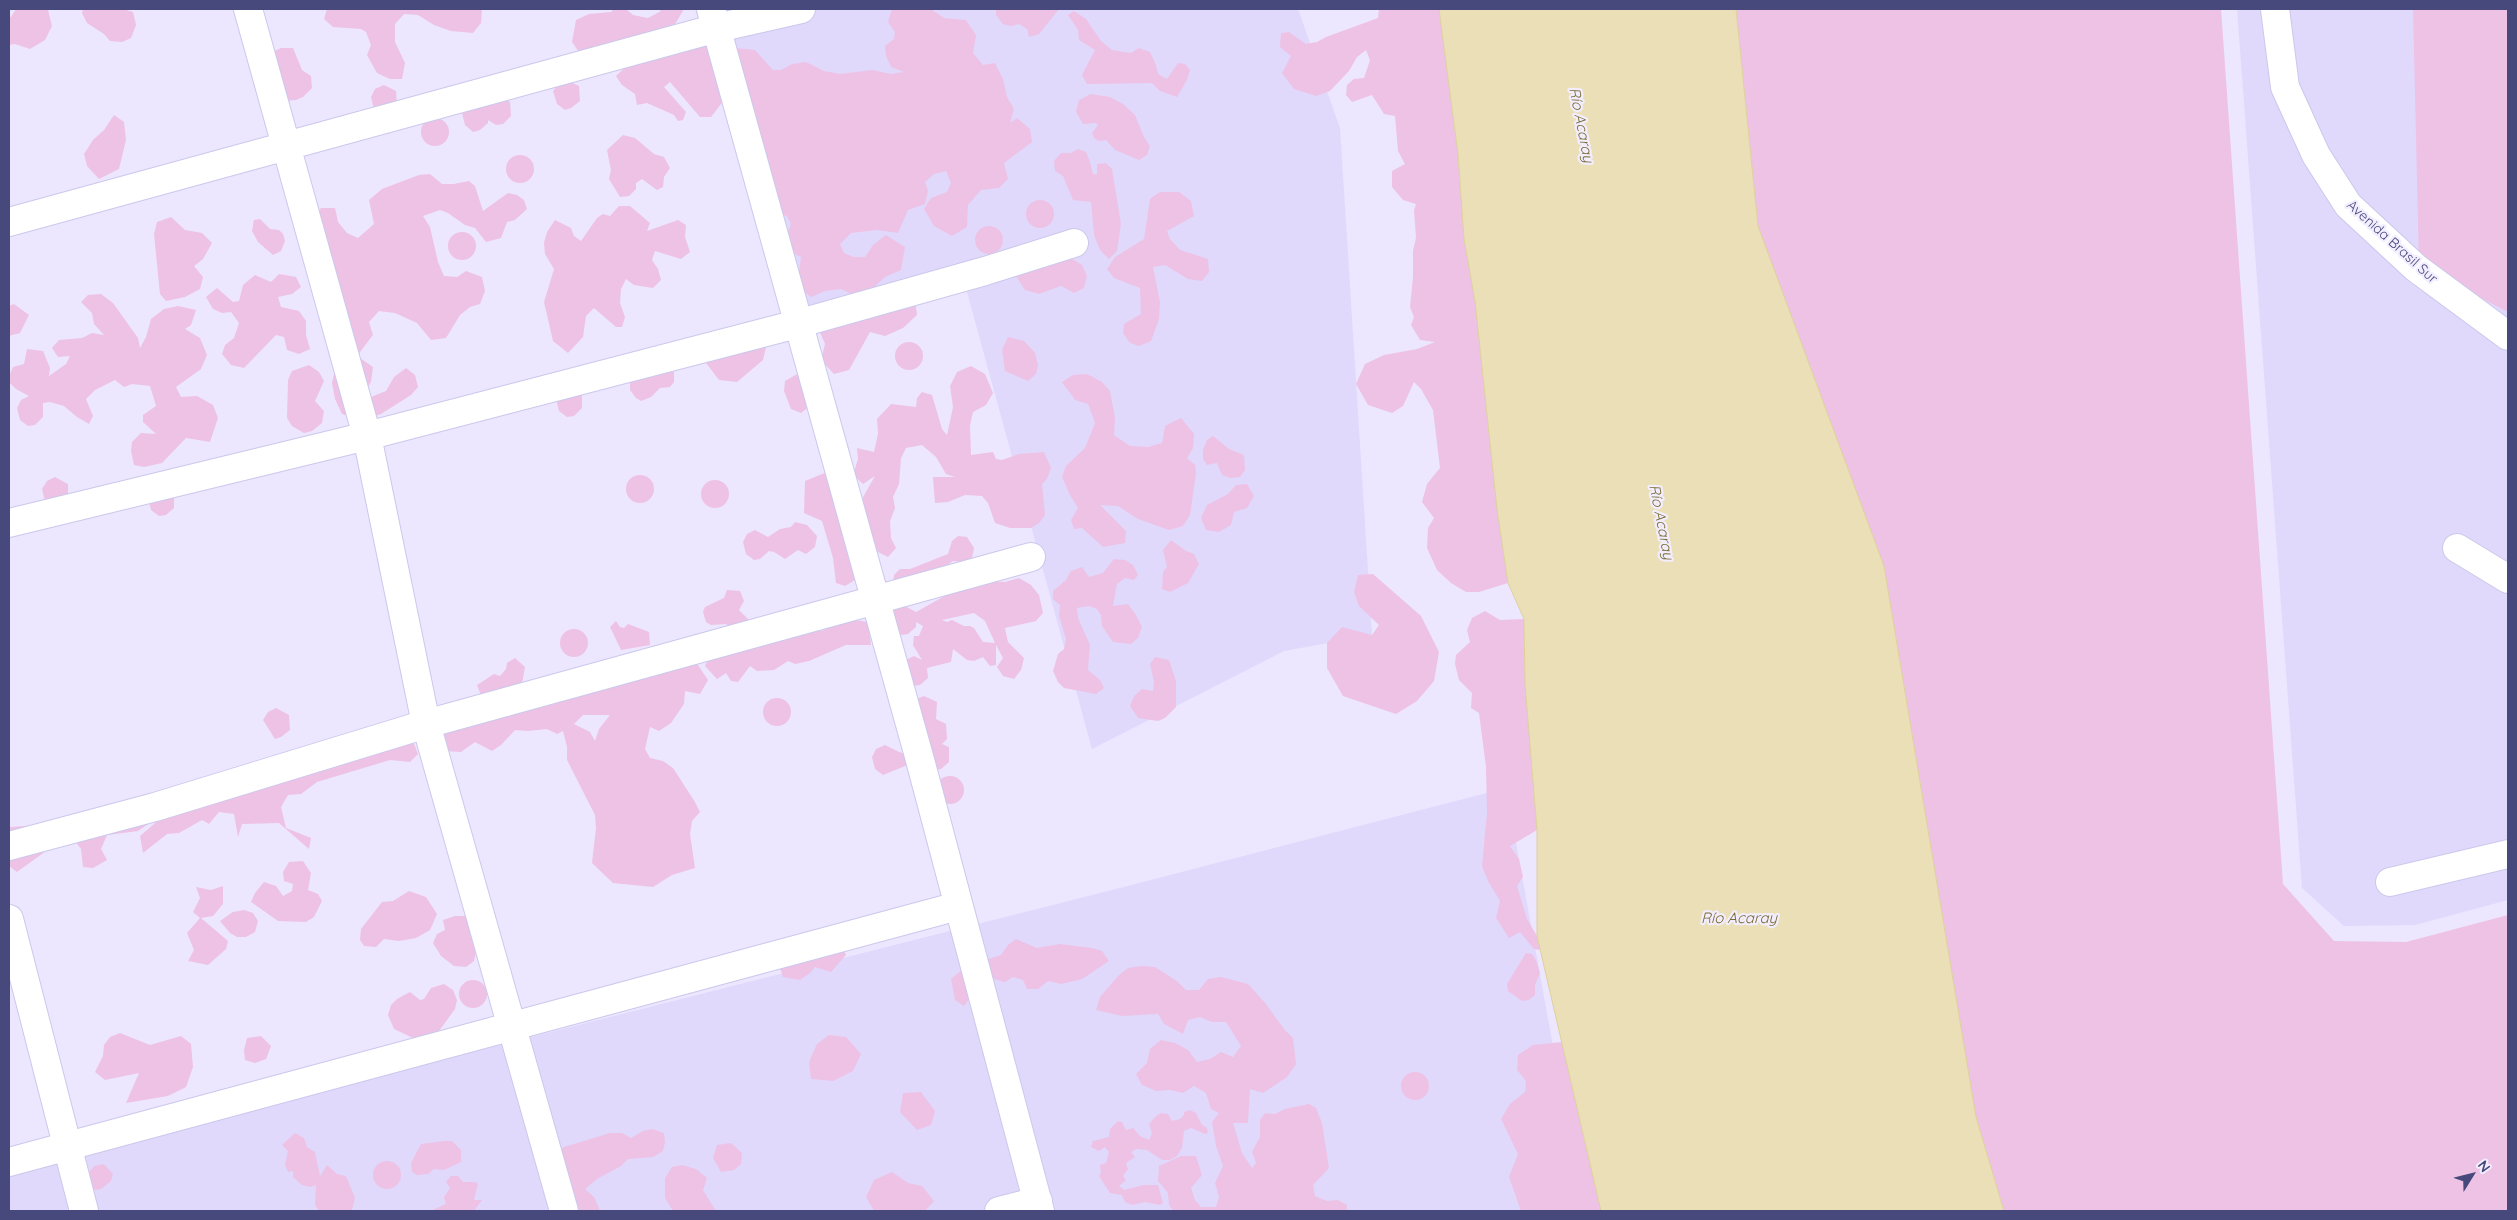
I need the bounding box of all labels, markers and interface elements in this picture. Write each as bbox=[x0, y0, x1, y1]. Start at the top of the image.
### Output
water label: Río Acaray bbox=[1565, 86, 1597, 164]
street label: Avenida Brasil Sur bbox=[2343, 197, 2441, 287]
water label: Río Acaray bbox=[1645, 483, 1677, 561]
water label: Río Acaray bbox=[1701, 909, 1777, 927]
north arrow bbox=[2447, 1150, 2497, 1200]
text: N bbox=[2474, 1157, 2494, 1176]

